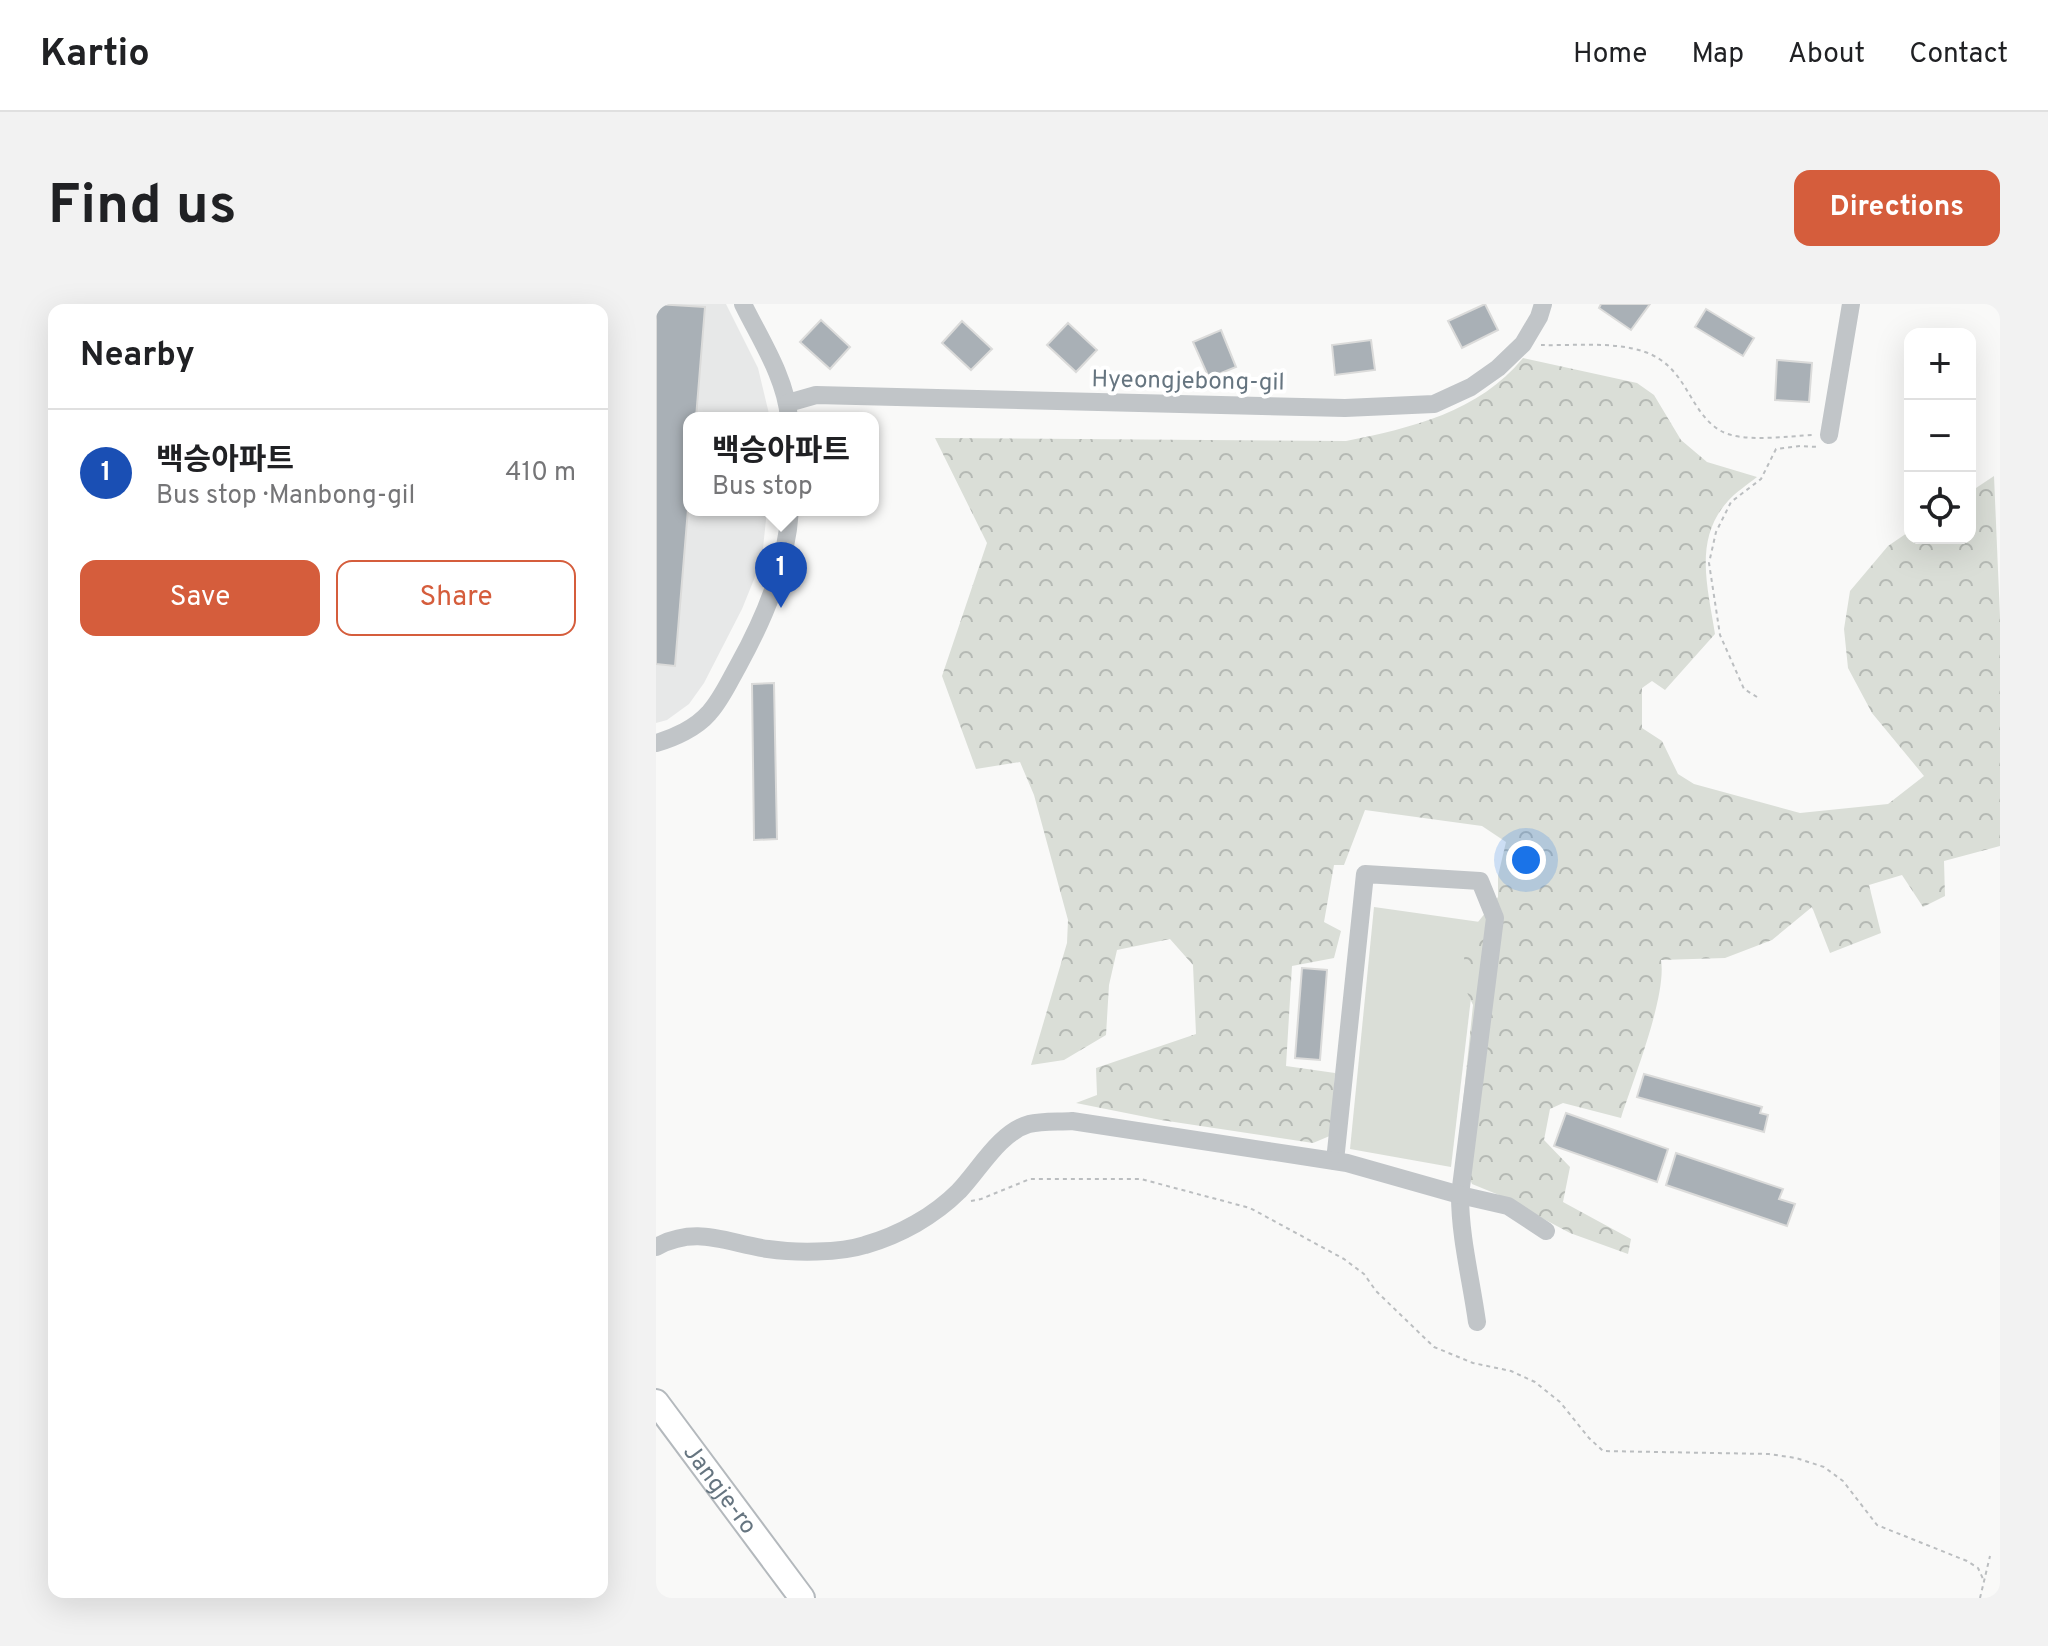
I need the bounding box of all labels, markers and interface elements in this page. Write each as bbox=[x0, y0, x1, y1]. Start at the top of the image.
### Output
text: Kartio bbox=[40, 31, 150, 80]
text: Home bbox=[1573, 37, 1647, 73]
text: Map bbox=[1691, 37, 1744, 73]
text: About bbox=[1788, 37, 1865, 73]
text: Contact bbox=[1909, 37, 2008, 73]
button: Directions bbox=[1794, 170, 2000, 246]
text: Find us bbox=[48, 173, 237, 243]
map controls bbox=[1904, 328, 1976, 544]
button: + bbox=[1904, 328, 1976, 400]
text: Nearby bbox=[80, 335, 195, 378]
street label: Hyeongjebong-gil bbox=[1091, 365, 1285, 399]
button: − bbox=[1904, 400, 1976, 472]
popup bbox=[683, 412, 879, 516]
text: 백승아파트 bbox=[712, 434, 850, 471]
text: 백승아파트 bbox=[156, 443, 294, 480]
text: 1 bbox=[101, 457, 111, 490]
text: 410 m bbox=[505, 457, 576, 490]
text: Bus stop bbox=[712, 471, 813, 504]
button: locate bbox=[1904, 472, 1976, 544]
text: Bus stop · Manbong-gil bbox=[156, 480, 415, 513]
pin: 1 bbox=[755, 542, 807, 608]
button: Save bbox=[80, 560, 320, 636]
button: Share bbox=[336, 560, 576, 636]
your location bbox=[1506, 840, 1546, 880]
street label: Jangje-ro bbox=[675, 1439, 762, 1541]

